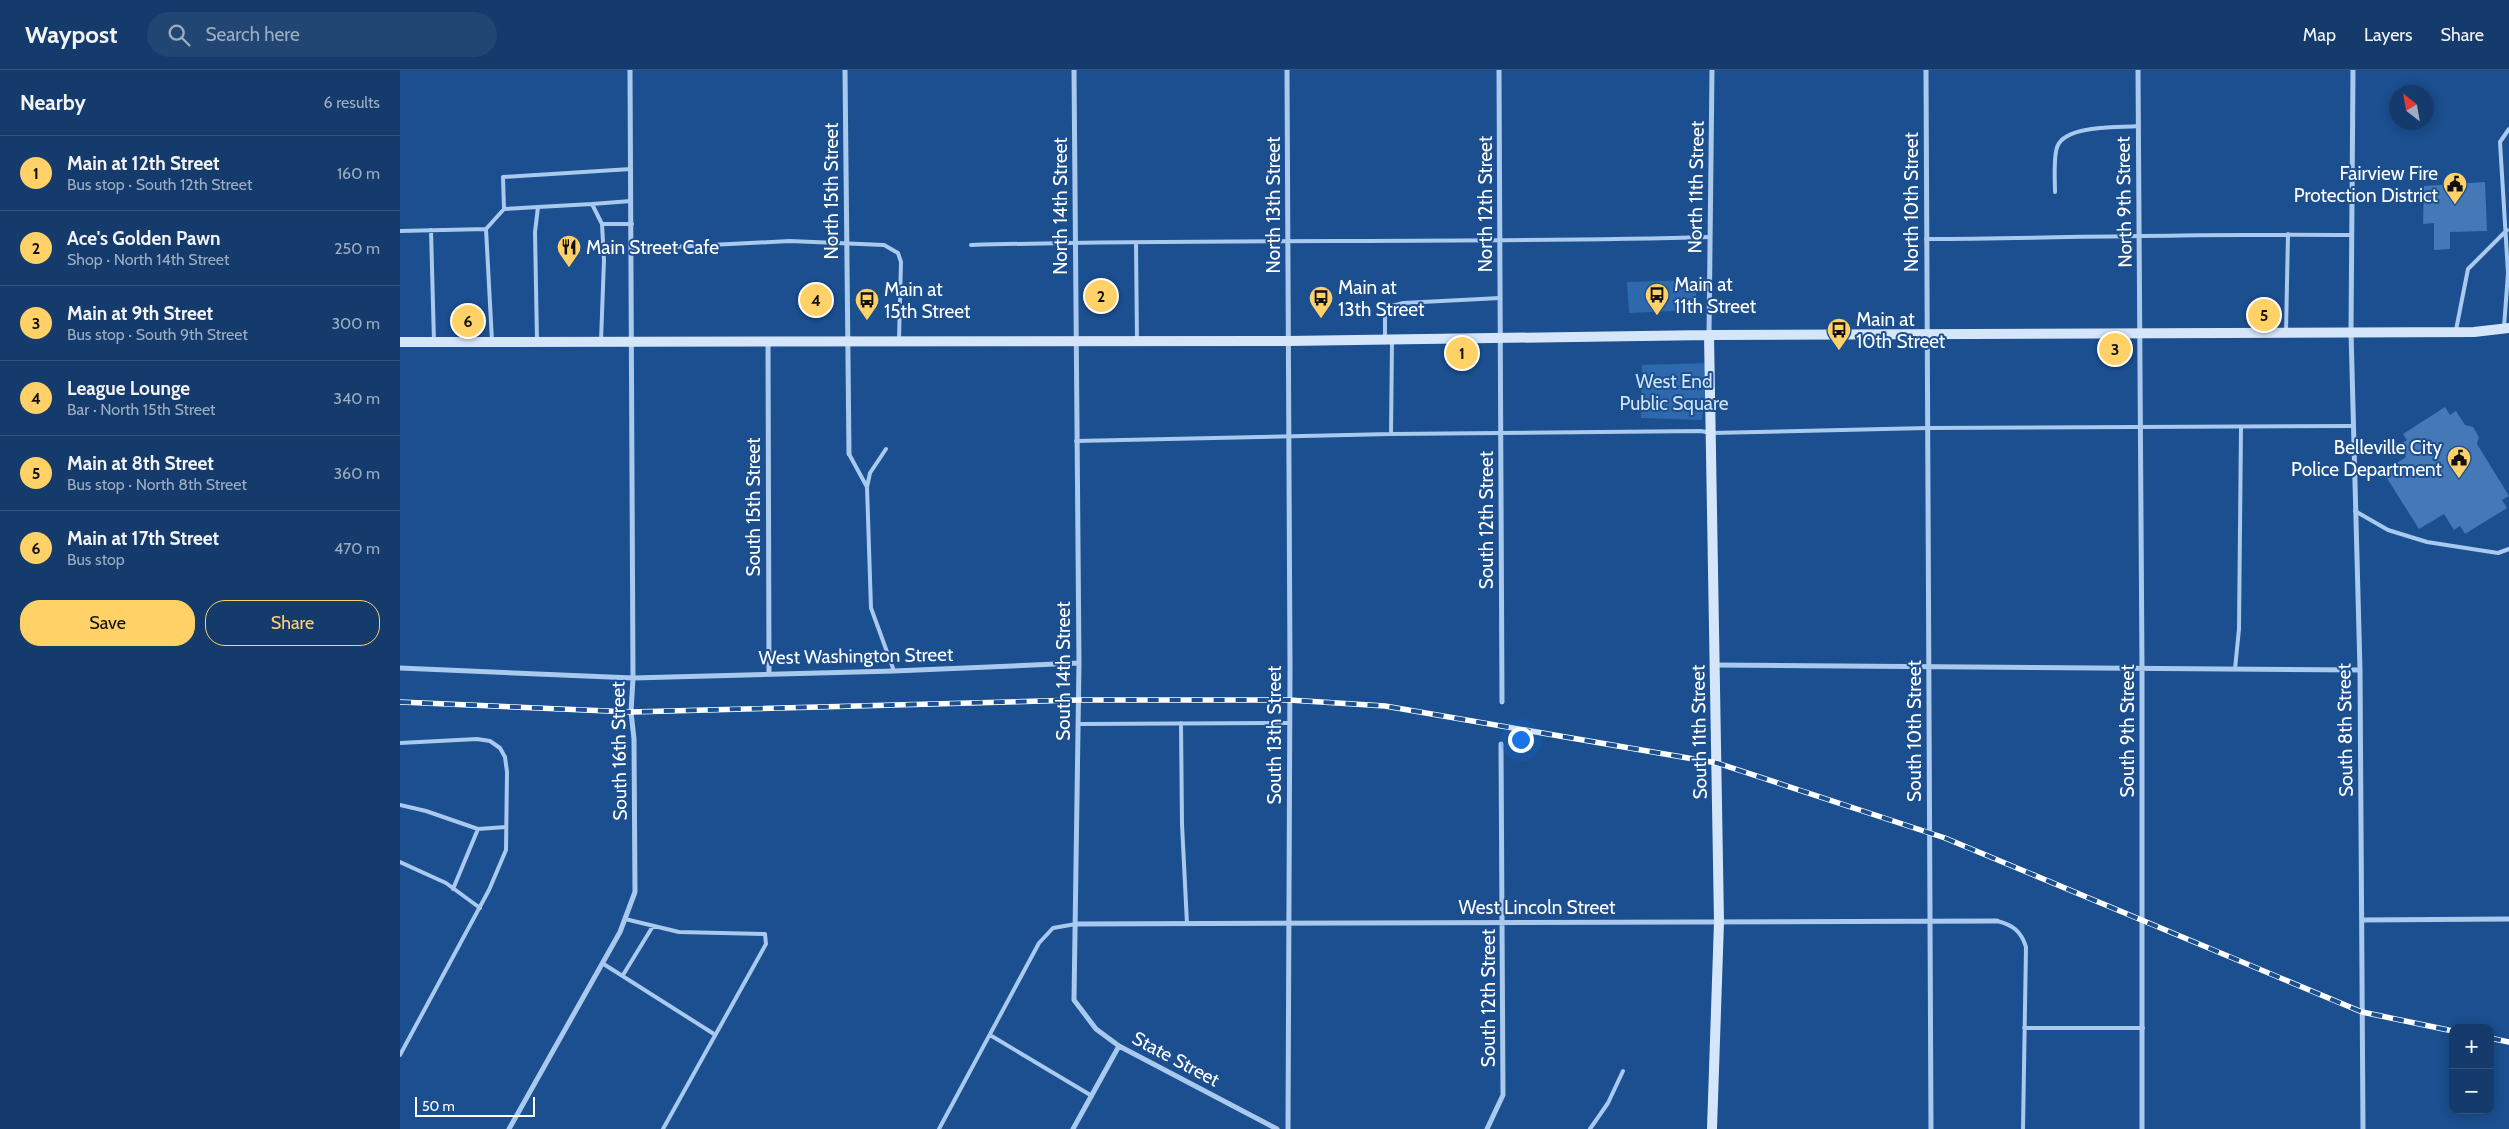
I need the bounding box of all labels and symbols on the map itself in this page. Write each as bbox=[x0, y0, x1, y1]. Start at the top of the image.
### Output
north arrow bbox=[2389, 85, 2434, 130]
street label: North 11th Street bbox=[1683, 120, 1709, 254]
street label: North 15th Street bbox=[820, 122, 843, 259]
street label: North 10th Street bbox=[1900, 132, 1923, 272]
street label: North 12th Street bbox=[1474, 135, 1497, 272]
street label: North 13th Street bbox=[1262, 136, 1285, 273]
street label: North 9th Street bbox=[2111, 136, 2137, 268]
street label: North 14th Street bbox=[1049, 137, 1072, 275]
place label: Fairview Fire Protection District bbox=[2294, 162, 2439, 207]
public building icon: Fairview Fire Protection District bbox=[2442, 171, 2468, 205]
restaurant icon: Main Street Cafe bbox=[556, 234, 582, 268]
place label: Main Street Cafe bbox=[586, 236, 719, 259]
place label: Main at 11th Street bbox=[1674, 273, 1757, 318]
place label: Main at 13th Street bbox=[1338, 276, 1425, 321]
pin: 2 bbox=[1085, 277, 1117, 315]
place label: Main at 15th Street bbox=[884, 278, 971, 323]
pin: 4 bbox=[800, 281, 832, 319]
bus stop icon: Main at 11th Street bbox=[1644, 282, 1670, 316]
bus stop icon: Main at 13th Street bbox=[1308, 285, 1334, 319]
bus stop icon: Main at 15th Street bbox=[854, 287, 880, 321]
pin: 5 bbox=[2248, 296, 2280, 334]
pin: 6 bbox=[452, 302, 484, 340]
place label: Main at 10th Street bbox=[1856, 308, 1946, 353]
bus stop icon: Main at 10th Street bbox=[1826, 317, 1852, 351]
pin: 3 bbox=[2099, 330, 2131, 368]
pin: 1 bbox=[1446, 334, 1478, 372]
park label: West End Public Square bbox=[1620, 370, 1729, 415]
place label: Belleville City Police Department bbox=[2291, 436, 2443, 481]
street label: South 15th Street bbox=[742, 437, 765, 576]
public building icon: Belleville City Police Department bbox=[2446, 445, 2472, 479]
street label: South 12th Street bbox=[1475, 450, 1498, 589]
street label: South 14th Street bbox=[1052, 601, 1075, 741]
street label: West Washington Street bbox=[759, 643, 954, 669]
street label: South 10th Street bbox=[1903, 660, 1926, 802]
street label: South 8th Street bbox=[2332, 662, 2358, 797]
street label: South 11th Street bbox=[1686, 664, 1712, 800]
street label: South 9th Street bbox=[2116, 664, 2139, 798]
street label: South 13th Street bbox=[1263, 665, 1286, 804]
street label: South 16th Street bbox=[606, 681, 632, 821]
your location bbox=[1508, 727, 1534, 753]
street label: West Lincoln Street bbox=[1459, 896, 1616, 919]
street label: South 12th Street bbox=[1477, 928, 1500, 1067]
street label: State Street bbox=[1129, 1026, 1224, 1092]
scale bar bbox=[415, 1094, 535, 1117]

